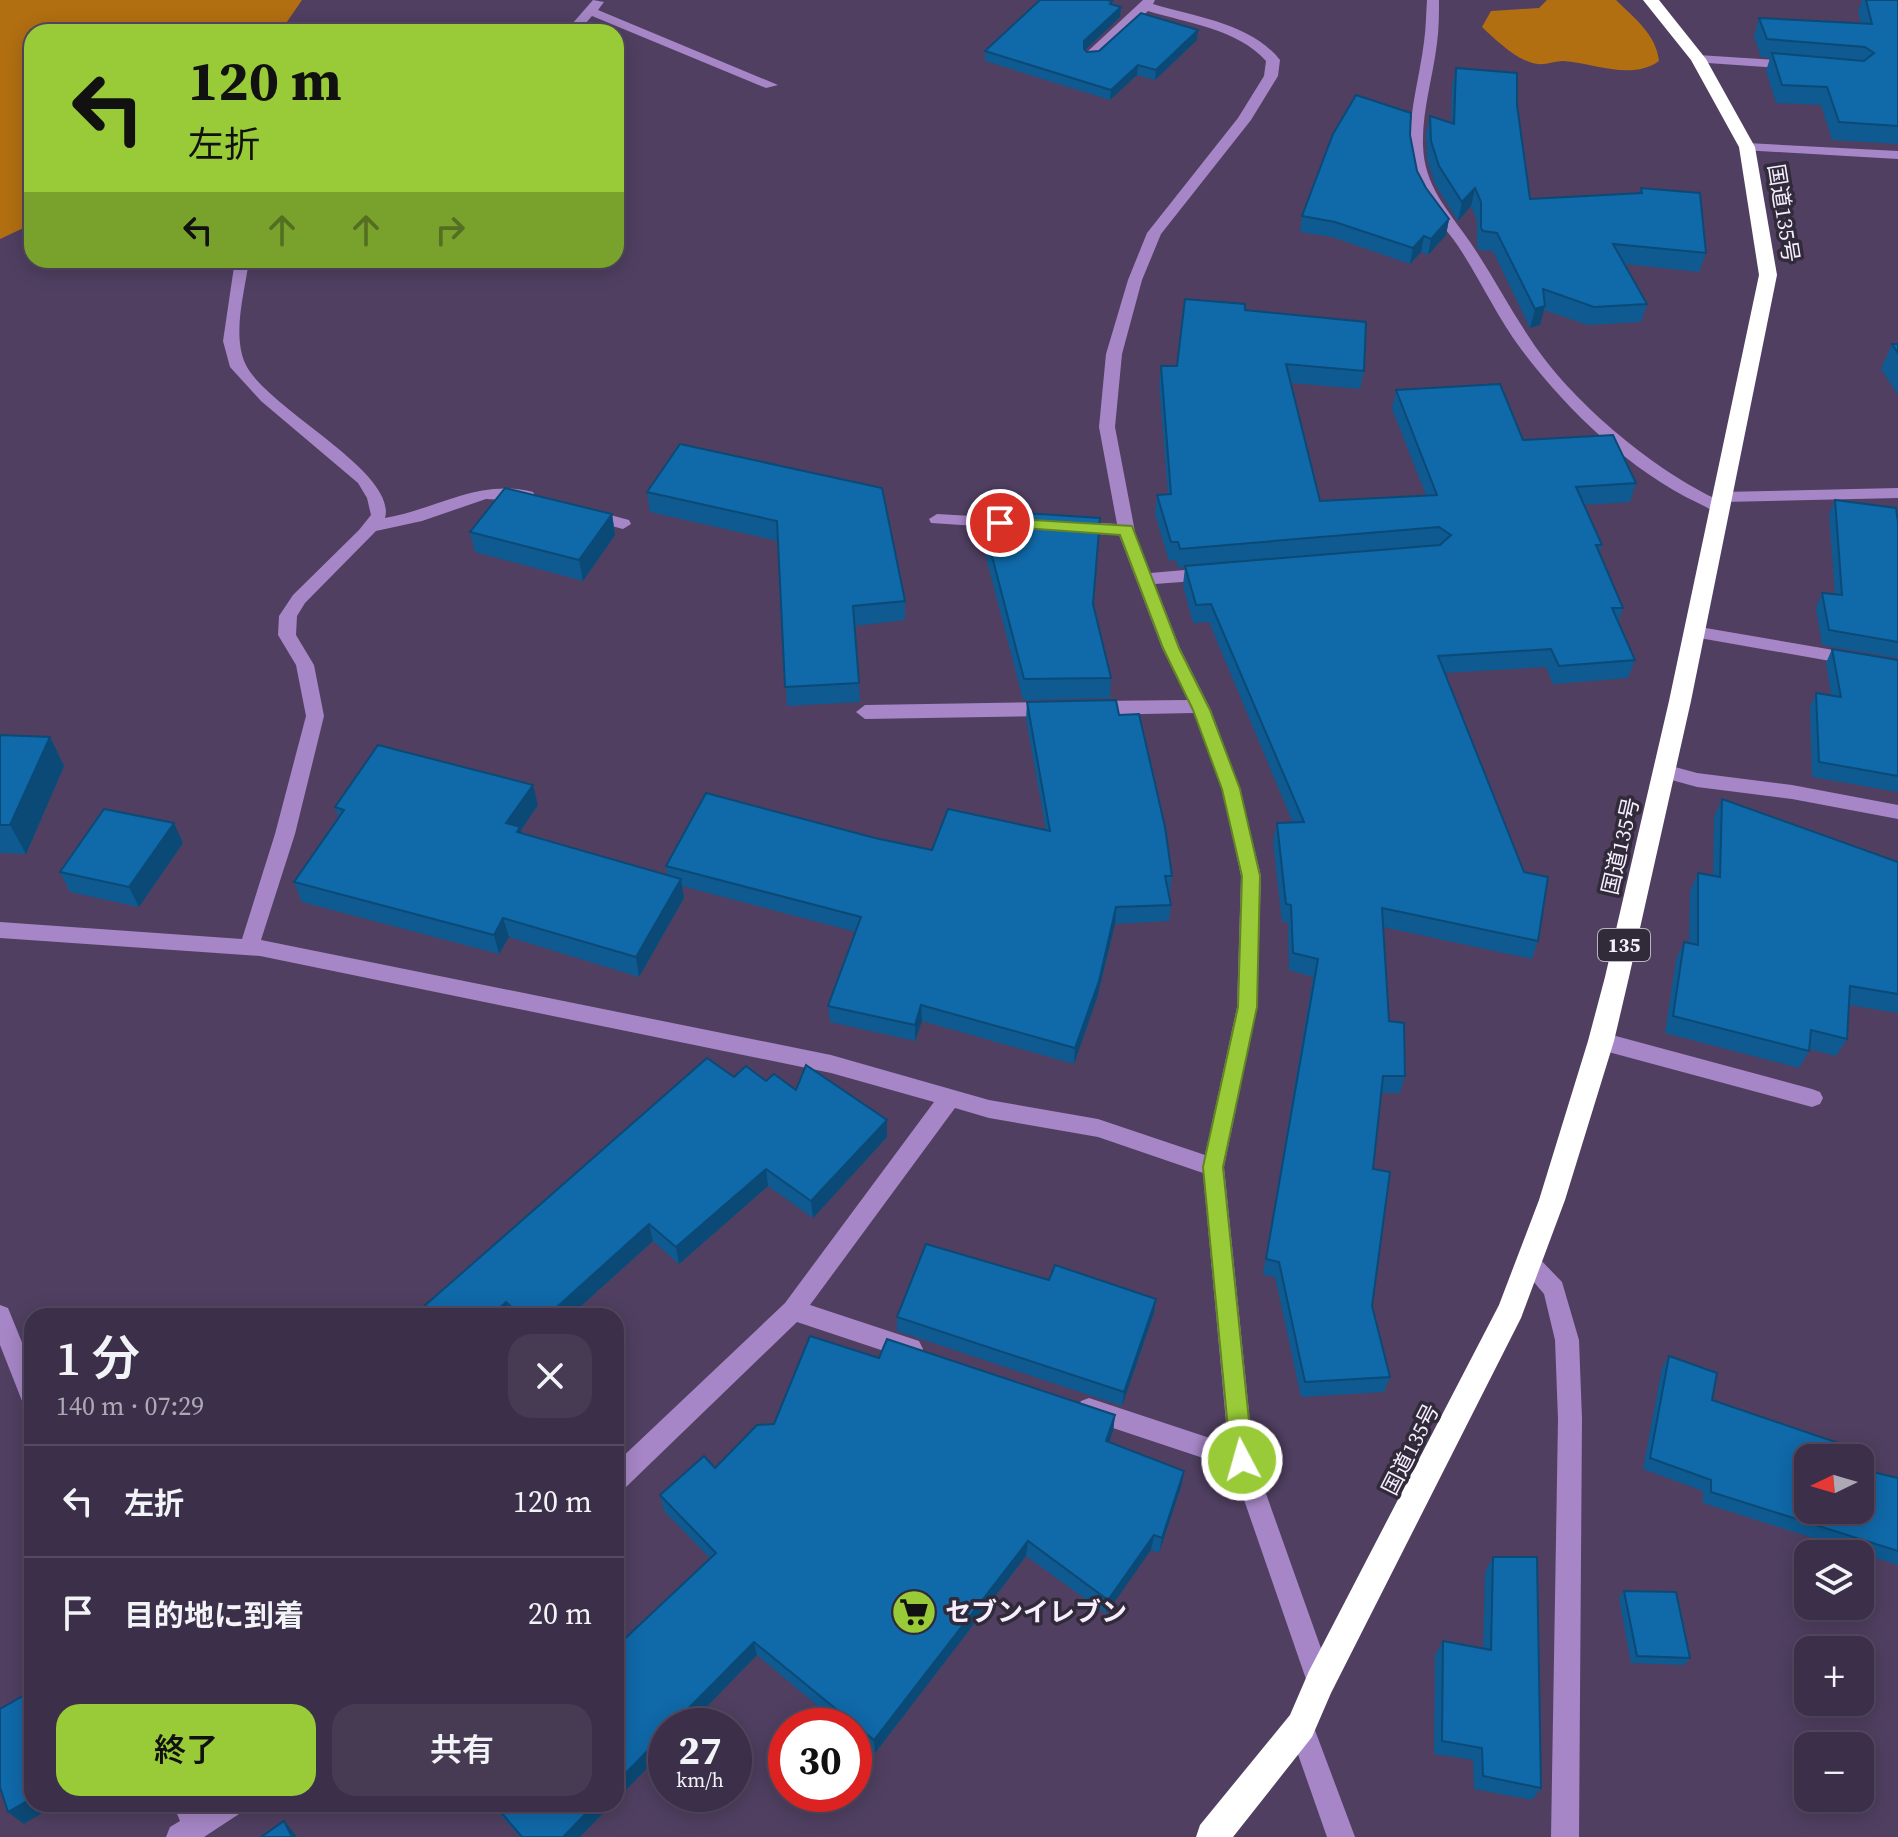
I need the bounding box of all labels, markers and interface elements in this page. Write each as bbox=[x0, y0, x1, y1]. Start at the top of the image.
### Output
text: 120 m bbox=[188, 42, 342, 119]
icon: left bbox=[56, 56, 160, 160]
text: 左折 bbox=[188, 120, 260, 169]
street label: 国道135号 bbox=[1761, 162, 1807, 264]
icon: left bbox=[176, 208, 220, 252]
icon: ahead bbox=[260, 208, 304, 252]
icon: ahead bbox=[344, 208, 388, 252]
icon: right bbox=[428, 208, 472, 252]
pin bbox=[966, 489, 1034, 557]
icon: arrive bbox=[978, 501, 1022, 545]
street label: 国道135号 bbox=[1594, 794, 1646, 898]
road number: 135 bbox=[1598, 929, 1650, 961]
text: 1 分 bbox=[56, 1325, 140, 1391]
button: close bbox=[508, 1334, 592, 1418]
text: 140 m · 07:29 bbox=[56, 1388, 204, 1424]
street label: 国道135号 bbox=[1374, 1398, 1446, 1500]
position arrow bbox=[1200, 1418, 1284, 1502]
north arrow bbox=[1794, 1444, 1874, 1524]
map controls bbox=[1794, 1444, 1874, 1812]
icon: left bbox=[56, 1479, 100, 1523]
text: 120 m bbox=[513, 1481, 592, 1522]
text: 左折 bbox=[124, 1483, 184, 1524]
button: layers bbox=[1794, 1540, 1874, 1620]
supermarket icon: セブンイレブン bbox=[890, 1588, 938, 1636]
icon: arrive bbox=[56, 1591, 100, 1635]
text: 20 m bbox=[528, 1593, 592, 1634]
place label: セブンイレブン bbox=[945, 1594, 1127, 1630]
text: 目的地に到着 bbox=[124, 1595, 304, 1636]
button: + bbox=[1794, 1636, 1874, 1716]
button: 終了 bbox=[56, 1704, 316, 1796]
button: 共有 bbox=[332, 1704, 592, 1796]
speed limit sign: 30 bbox=[768, 1708, 872, 1812]
text: 27 bbox=[678, 1723, 722, 1777]
button: − bbox=[1794, 1732, 1874, 1812]
text: km/h bbox=[676, 1766, 724, 1794]

